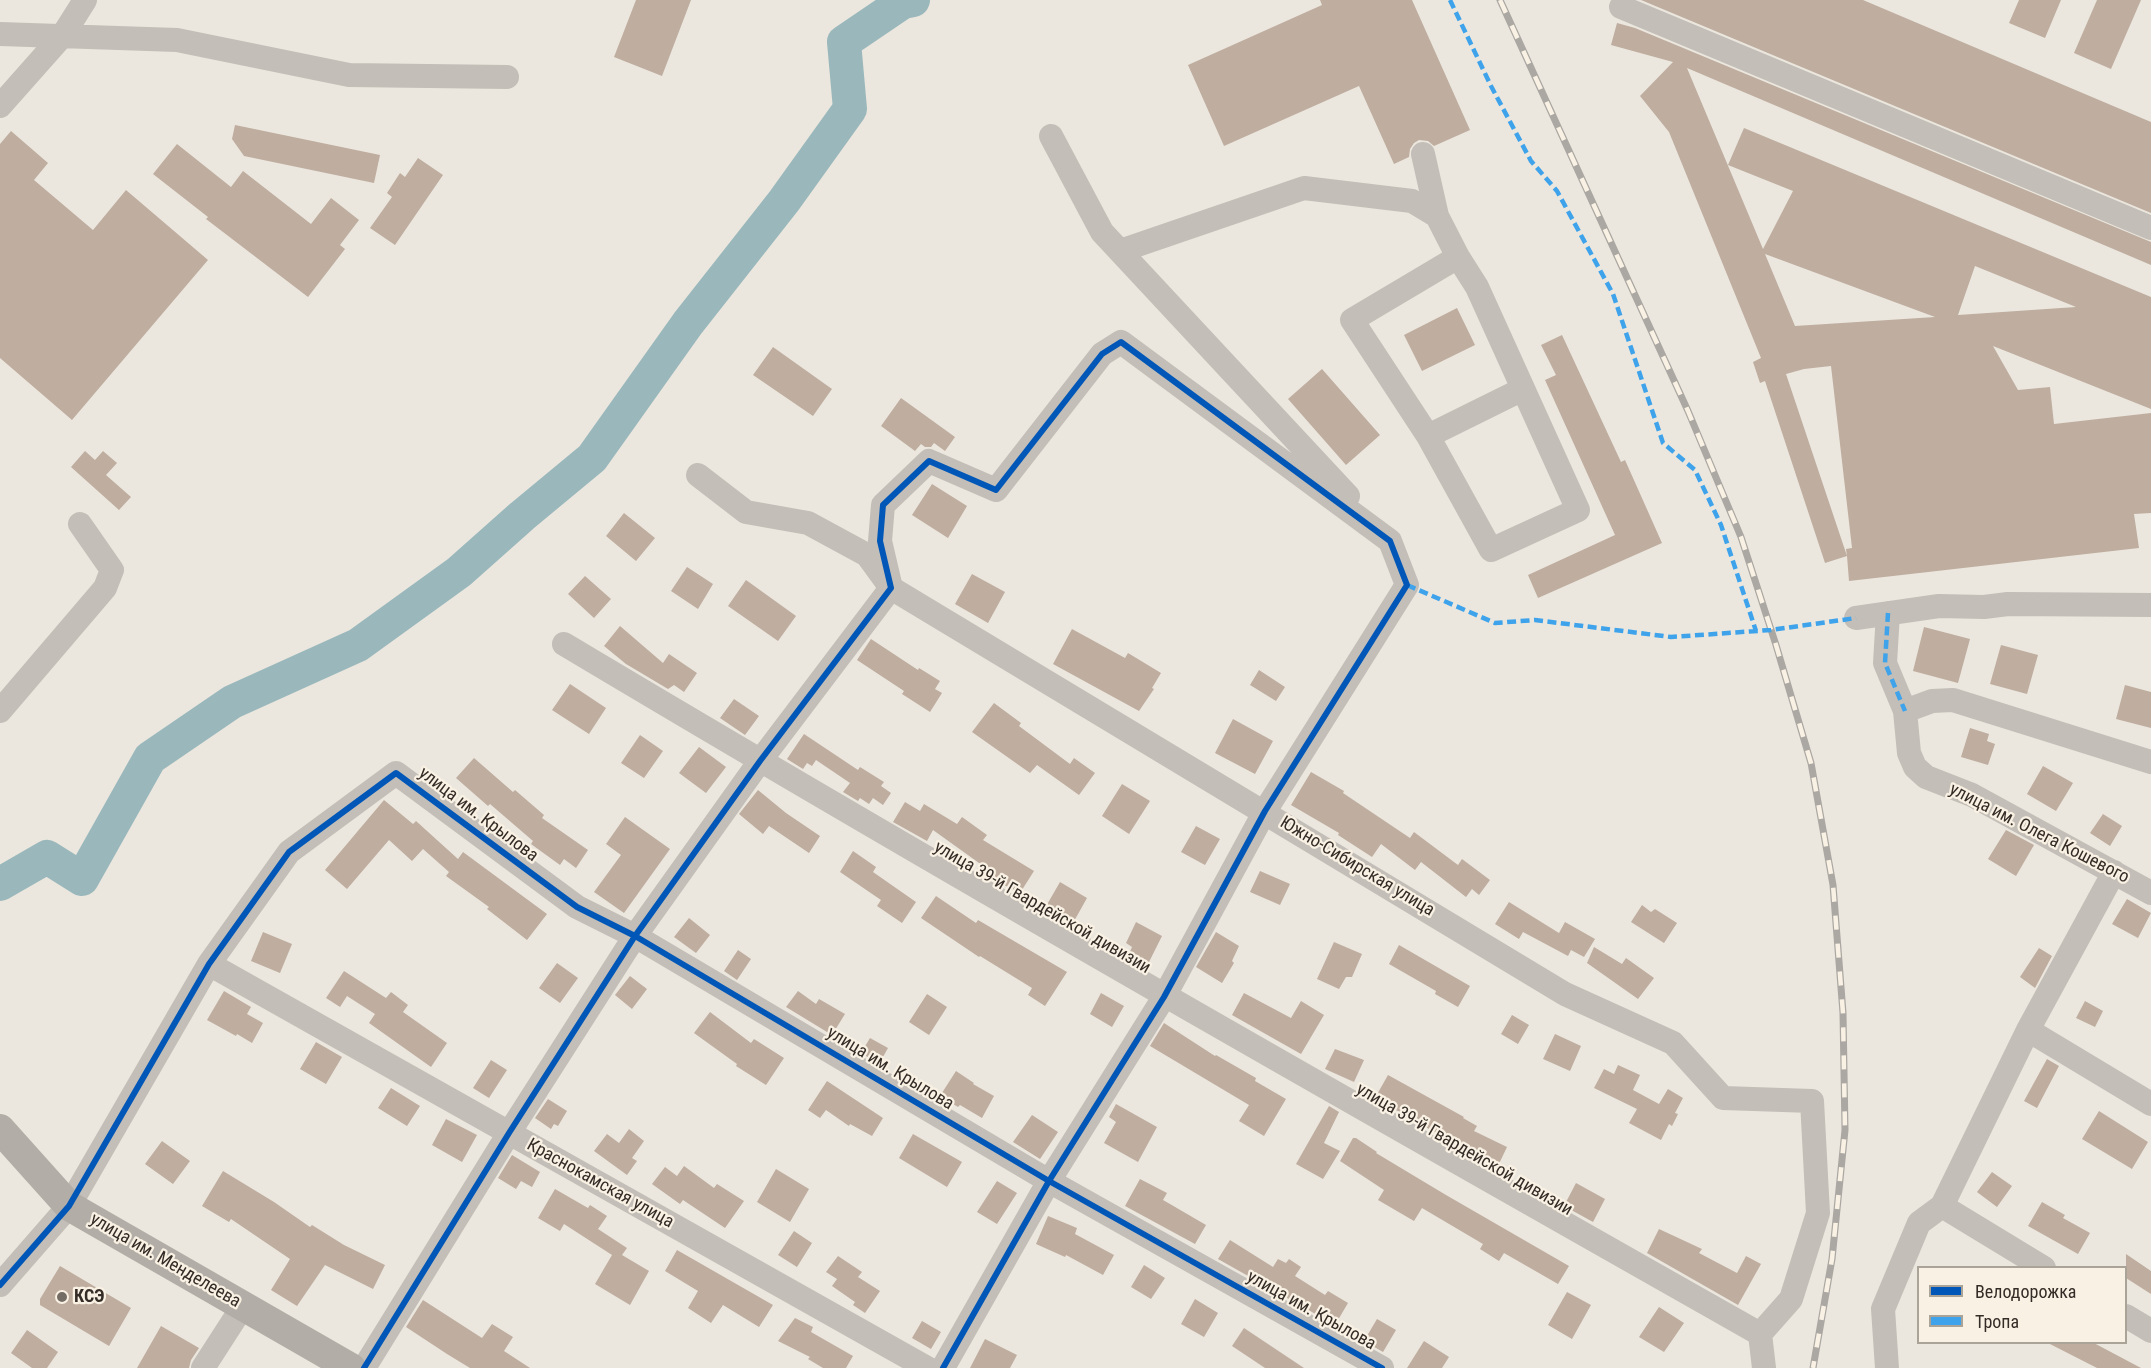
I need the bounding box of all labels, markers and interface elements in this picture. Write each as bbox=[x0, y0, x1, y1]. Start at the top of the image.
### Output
street label: улица им. Крылова bbox=[414, 763, 542, 867]
street label: улица им. Олега Кошевого bbox=[1945, 779, 2133, 889]
street label: Южно-Сибирская улица bbox=[1276, 812, 1438, 922]
street label: улица 39-й Гвардейской дивизии bbox=[930, 837, 1154, 979]
street label: улица им. Крылова bbox=[823, 1023, 957, 1115]
street label: улица 39-й Гвардейской дивизии bbox=[1352, 1079, 1576, 1221]
street label: Краснокамская улица bbox=[523, 1135, 677, 1233]
street label: улица им. Менделеева bbox=[86, 1209, 244, 1313]
legend bbox=[1917, 1266, 2127, 1344]
street label: улица им. Крылова bbox=[1243, 1267, 1379, 1355]
text: Велодорожка bbox=[1975, 1281, 2076, 1302]
place label: КСЭ bbox=[74, 1286, 104, 1308]
marker: КСЭ bbox=[55, 1290, 69, 1304]
text: Тропа bbox=[1975, 1311, 2019, 1332]

